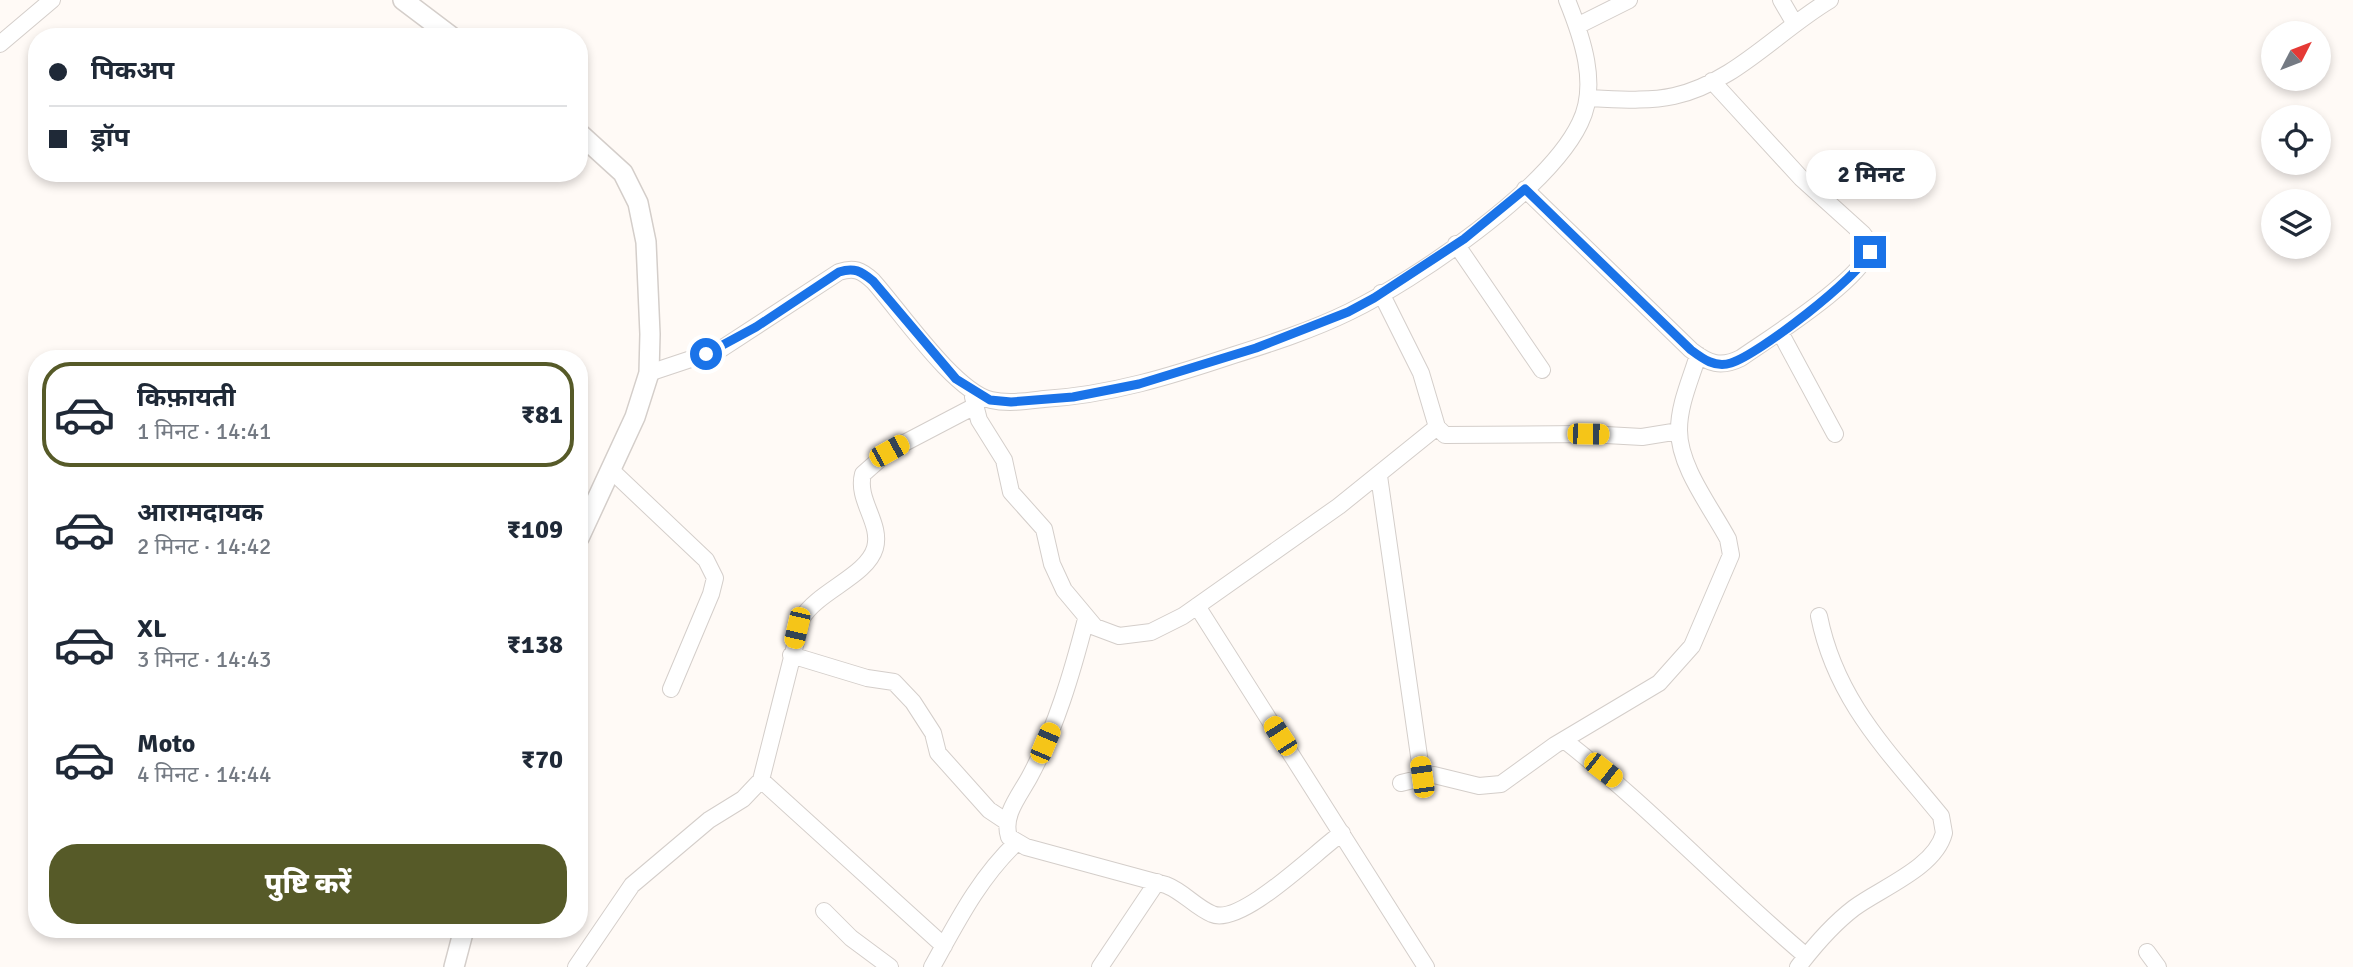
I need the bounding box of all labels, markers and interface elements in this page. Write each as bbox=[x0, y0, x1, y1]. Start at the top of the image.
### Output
north arrow bbox=[2261, 21, 2331, 91]
map controls bbox=[2261, 21, 2331, 259]
text: पिकअप bbox=[91, 55, 174, 87]
button: locate bbox=[2261, 105, 2331, 175]
text: ड्रॉप bbox=[91, 122, 129, 154]
callout: 2 मिनट bbox=[1805, 150, 1935, 200]
text: 2 मिनट bbox=[1838, 160, 1905, 189]
button: layers bbox=[2261, 189, 2331, 259]
route end bbox=[1854, 236, 1886, 268]
route start bbox=[690, 338, 722, 370]
text: किफ़ायती bbox=[137, 382, 236, 414]
icon: car bbox=[53, 383, 116, 446]
text: ₹81 bbox=[521, 399, 563, 431]
text: 1 मिनट · 14:41 bbox=[137, 417, 272, 446]
car bbox=[1567, 423, 1610, 445]
car bbox=[866, 432, 913, 470]
text: आरामदायक bbox=[137, 497, 263, 529]
icon: car bbox=[53, 498, 116, 561]
text: ₹109 bbox=[507, 514, 563, 546]
text: 2 मिनट · 14:42 bbox=[137, 532, 272, 561]
car bbox=[783, 605, 812, 651]
icon: car bbox=[53, 613, 116, 676]
text: XL bbox=[137, 613, 167, 645]
text: ₹138 bbox=[507, 629, 563, 661]
text: 3 मिनट · 14:43 bbox=[137, 645, 272, 674]
car bbox=[1260, 713, 1301, 759]
car bbox=[1028, 720, 1063, 766]
icon: car bbox=[53, 728, 116, 791]
text: Moto bbox=[137, 728, 195, 760]
text: ₹70 bbox=[521, 744, 563, 776]
car bbox=[1580, 749, 1627, 791]
car bbox=[1409, 755, 1436, 799]
text: 4 मिनट · 14:44 bbox=[137, 760, 272, 789]
button: पुष्टि करें bbox=[49, 844, 567, 924]

